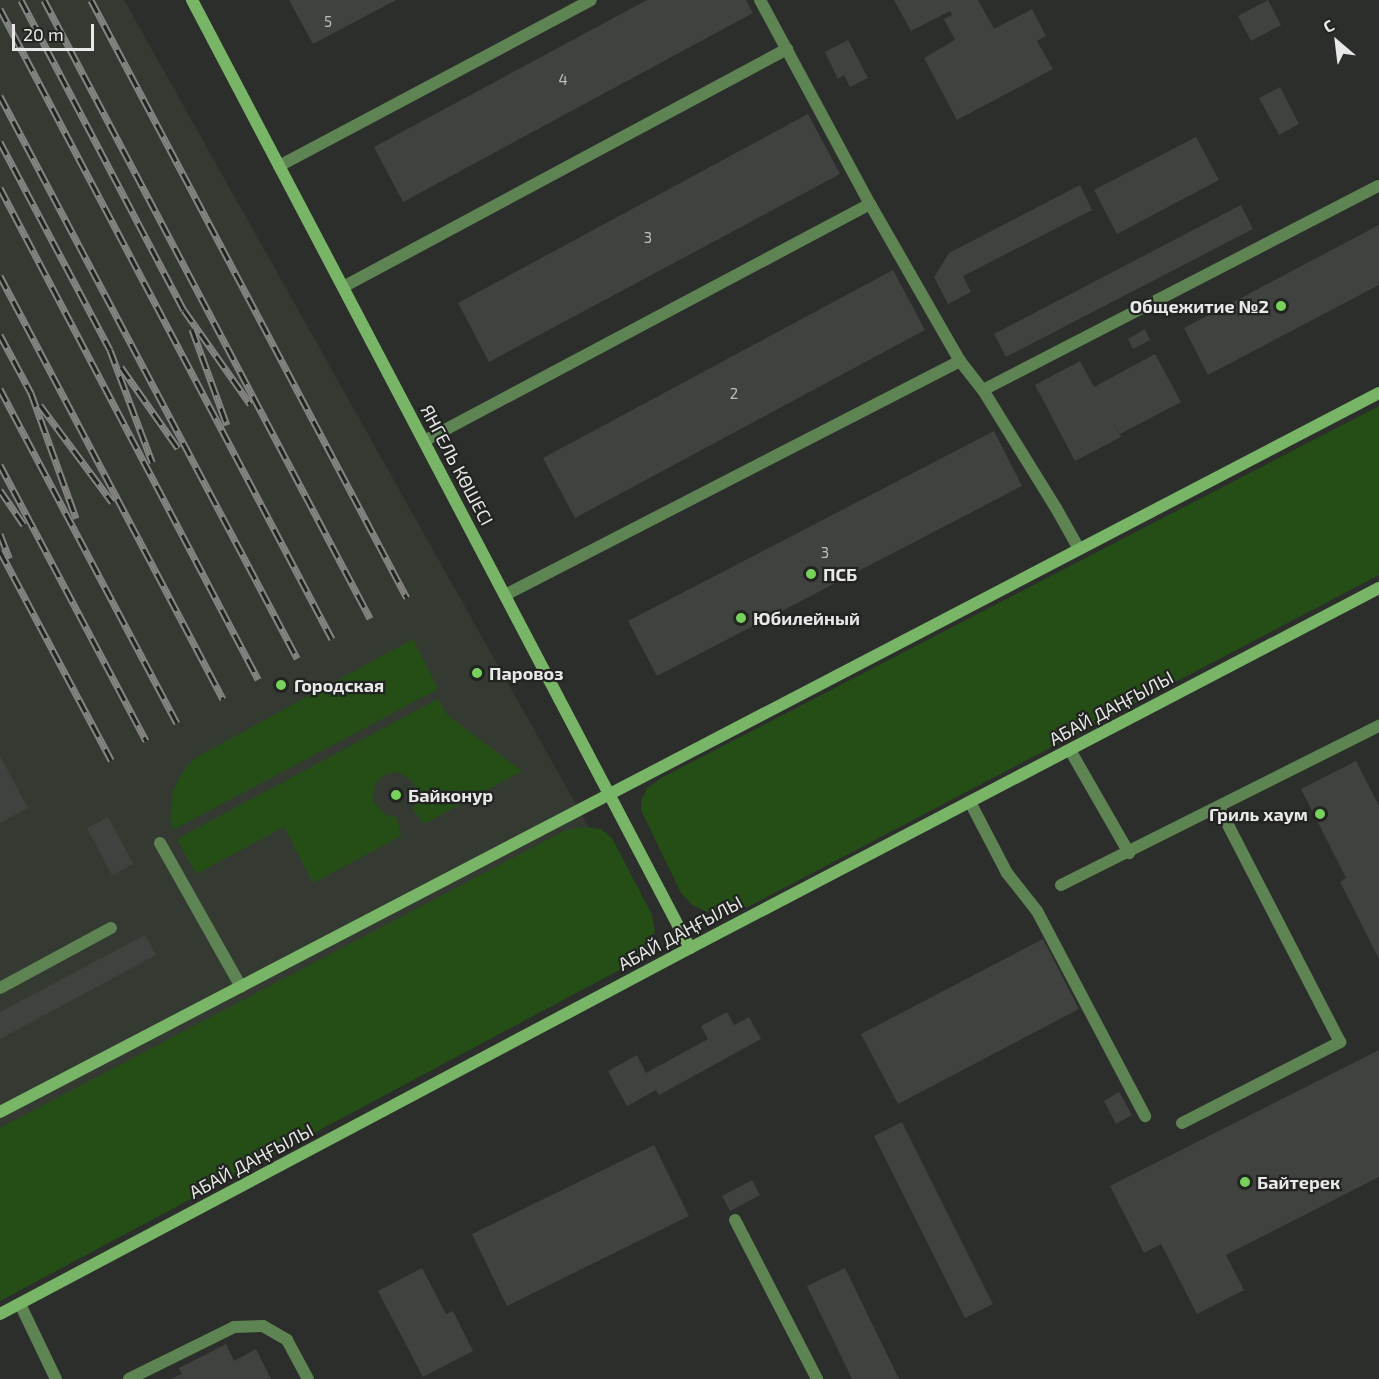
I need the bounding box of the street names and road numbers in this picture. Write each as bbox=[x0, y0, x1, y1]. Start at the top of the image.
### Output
street label: ЯНГЕЛЬ КӨШЕСІ bbox=[416, 401, 498, 529]
street label: АБАЙ ДАҢҒЫЛЫ bbox=[1045, 666, 1177, 750]
street label: АБАЙ ДАҢҒЫЛЫ bbox=[614, 891, 746, 975]
street label: АБАЙ ДАҢҒЫЛЫ bbox=[185, 1119, 317, 1203]

